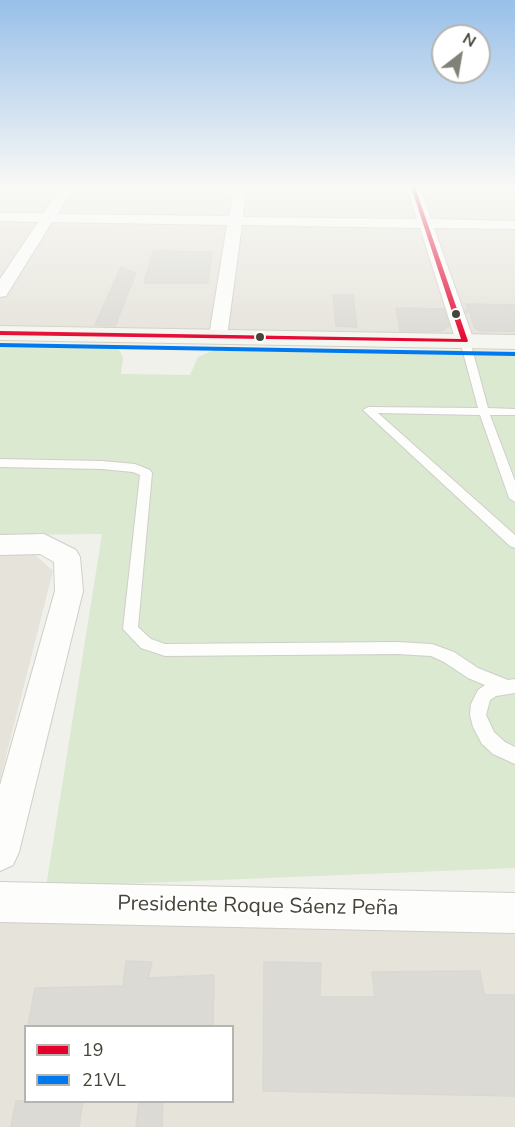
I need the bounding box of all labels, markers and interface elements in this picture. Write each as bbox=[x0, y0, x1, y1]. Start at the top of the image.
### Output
north arrow bbox=[431, 24, 491, 84]
text: N bbox=[458, 28, 480, 53]
unlabelled marker bbox=[450, 308, 462, 320]
unlabelled marker bbox=[254, 331, 266, 343]
street label: Presidente Roque Sáenz Peña bbox=[117, 892, 399, 922]
legend bbox=[24, 1025, 234, 1103]
text: 19 bbox=[82, 1038, 104, 1062]
text: 21VL bbox=[82, 1068, 126, 1092]

